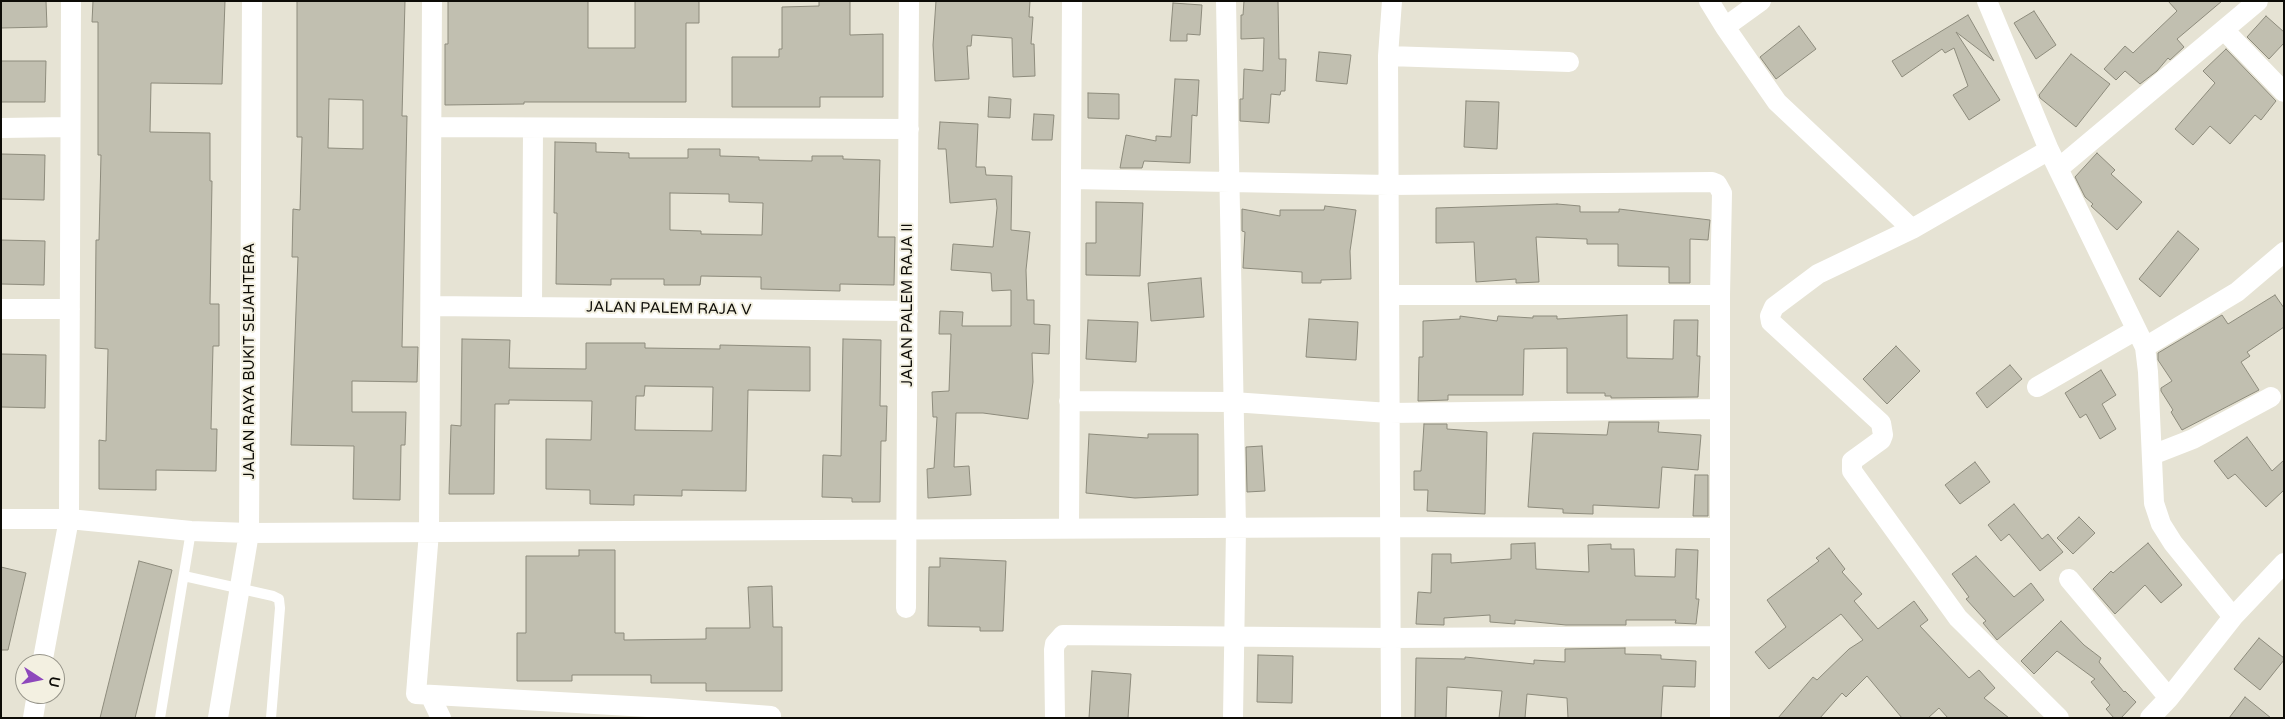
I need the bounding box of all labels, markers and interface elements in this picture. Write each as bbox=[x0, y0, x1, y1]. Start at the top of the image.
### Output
street label: JALAN PALEM RAJA II bbox=[899, 223, 917, 387]
street label: JALAN RAYA BUKIT SEJAHTERA bbox=[241, 243, 259, 479]
street label: JALAN PALEM RAJA V bbox=[586, 299, 752, 319]
north arrow bbox=[15, 654, 65, 704]
text: U bbox=[45, 675, 64, 689]

